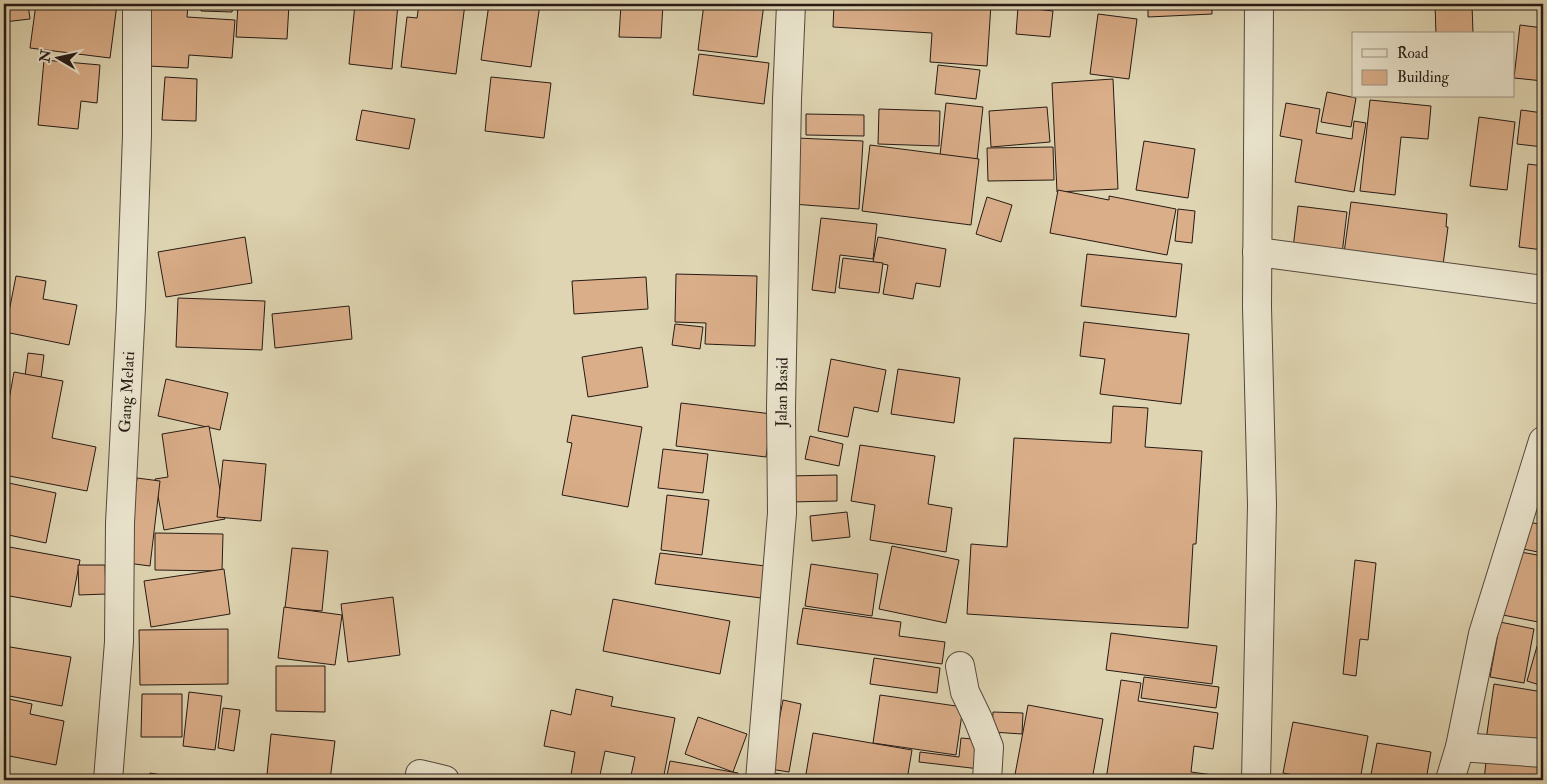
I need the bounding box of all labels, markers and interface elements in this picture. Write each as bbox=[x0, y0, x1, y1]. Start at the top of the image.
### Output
north arrow bbox=[32, 32, 82, 82]
legend bbox=[1352, 32, 1514, 98]
text: Road bbox=[1397, 44, 1429, 63]
text: N bbox=[36, 48, 55, 65]
text: Building bbox=[1397, 68, 1449, 87]
street label: Gang Melati bbox=[115, 351, 139, 433]
street label: Jalan Basid bbox=[771, 357, 794, 428]

